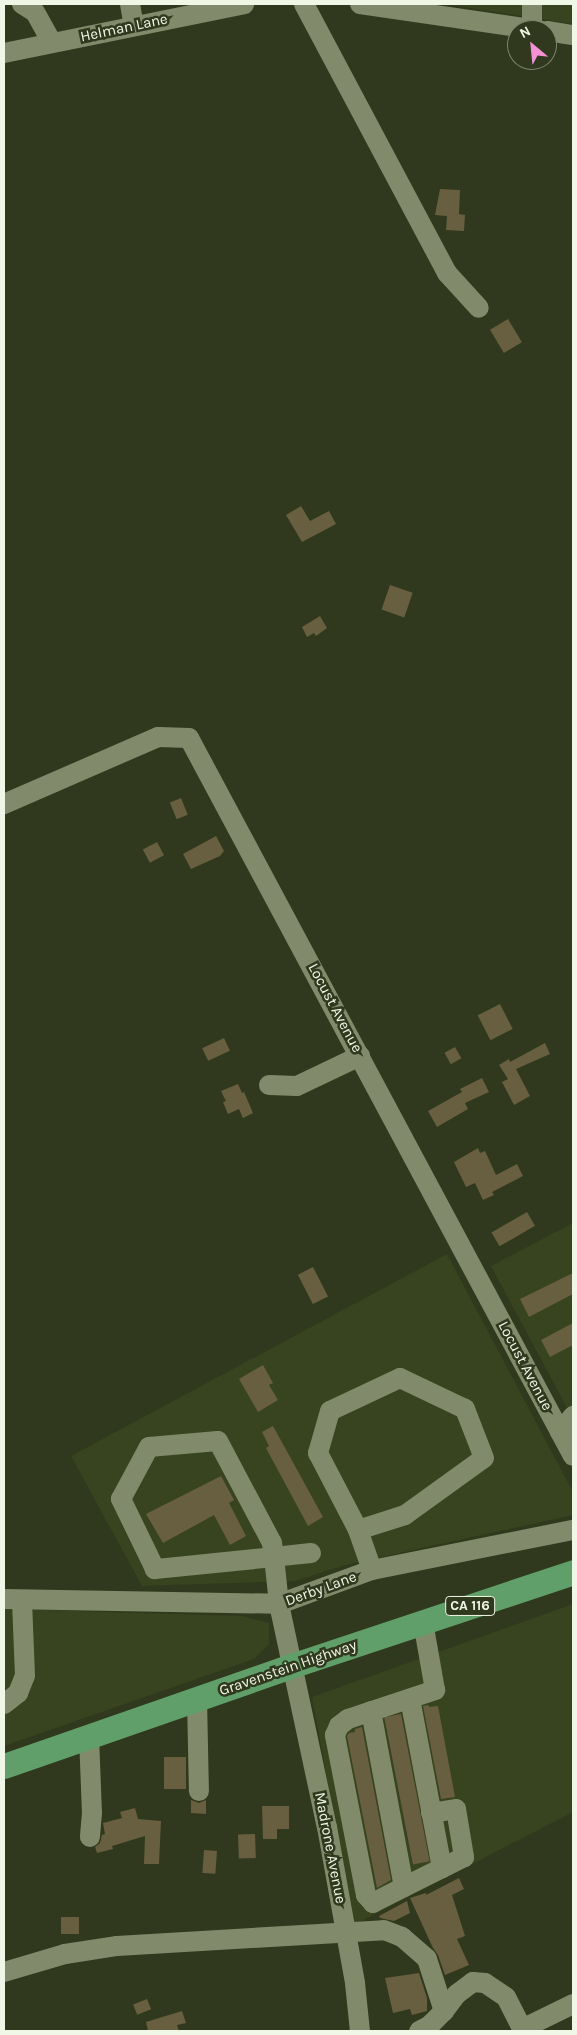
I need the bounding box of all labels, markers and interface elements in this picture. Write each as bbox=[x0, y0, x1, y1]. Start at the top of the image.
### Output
street label: Helman Lane bbox=[79, 10, 169, 46]
north arrow bbox=[507, 20, 557, 70]
text: N bbox=[517, 22, 534, 42]
street label: Locust Avenue bbox=[304, 960, 366, 1056]
street label: Locust Avenue bbox=[494, 1318, 556, 1414]
street label: Derby Lane bbox=[283, 1568, 359, 1610]
road number: CA 116 bbox=[445, 1594, 495, 1618]
street label: Gravenstein Highway bbox=[217, 1636, 359, 1700]
street label: Madrone Avenue bbox=[310, 1791, 350, 1905]

